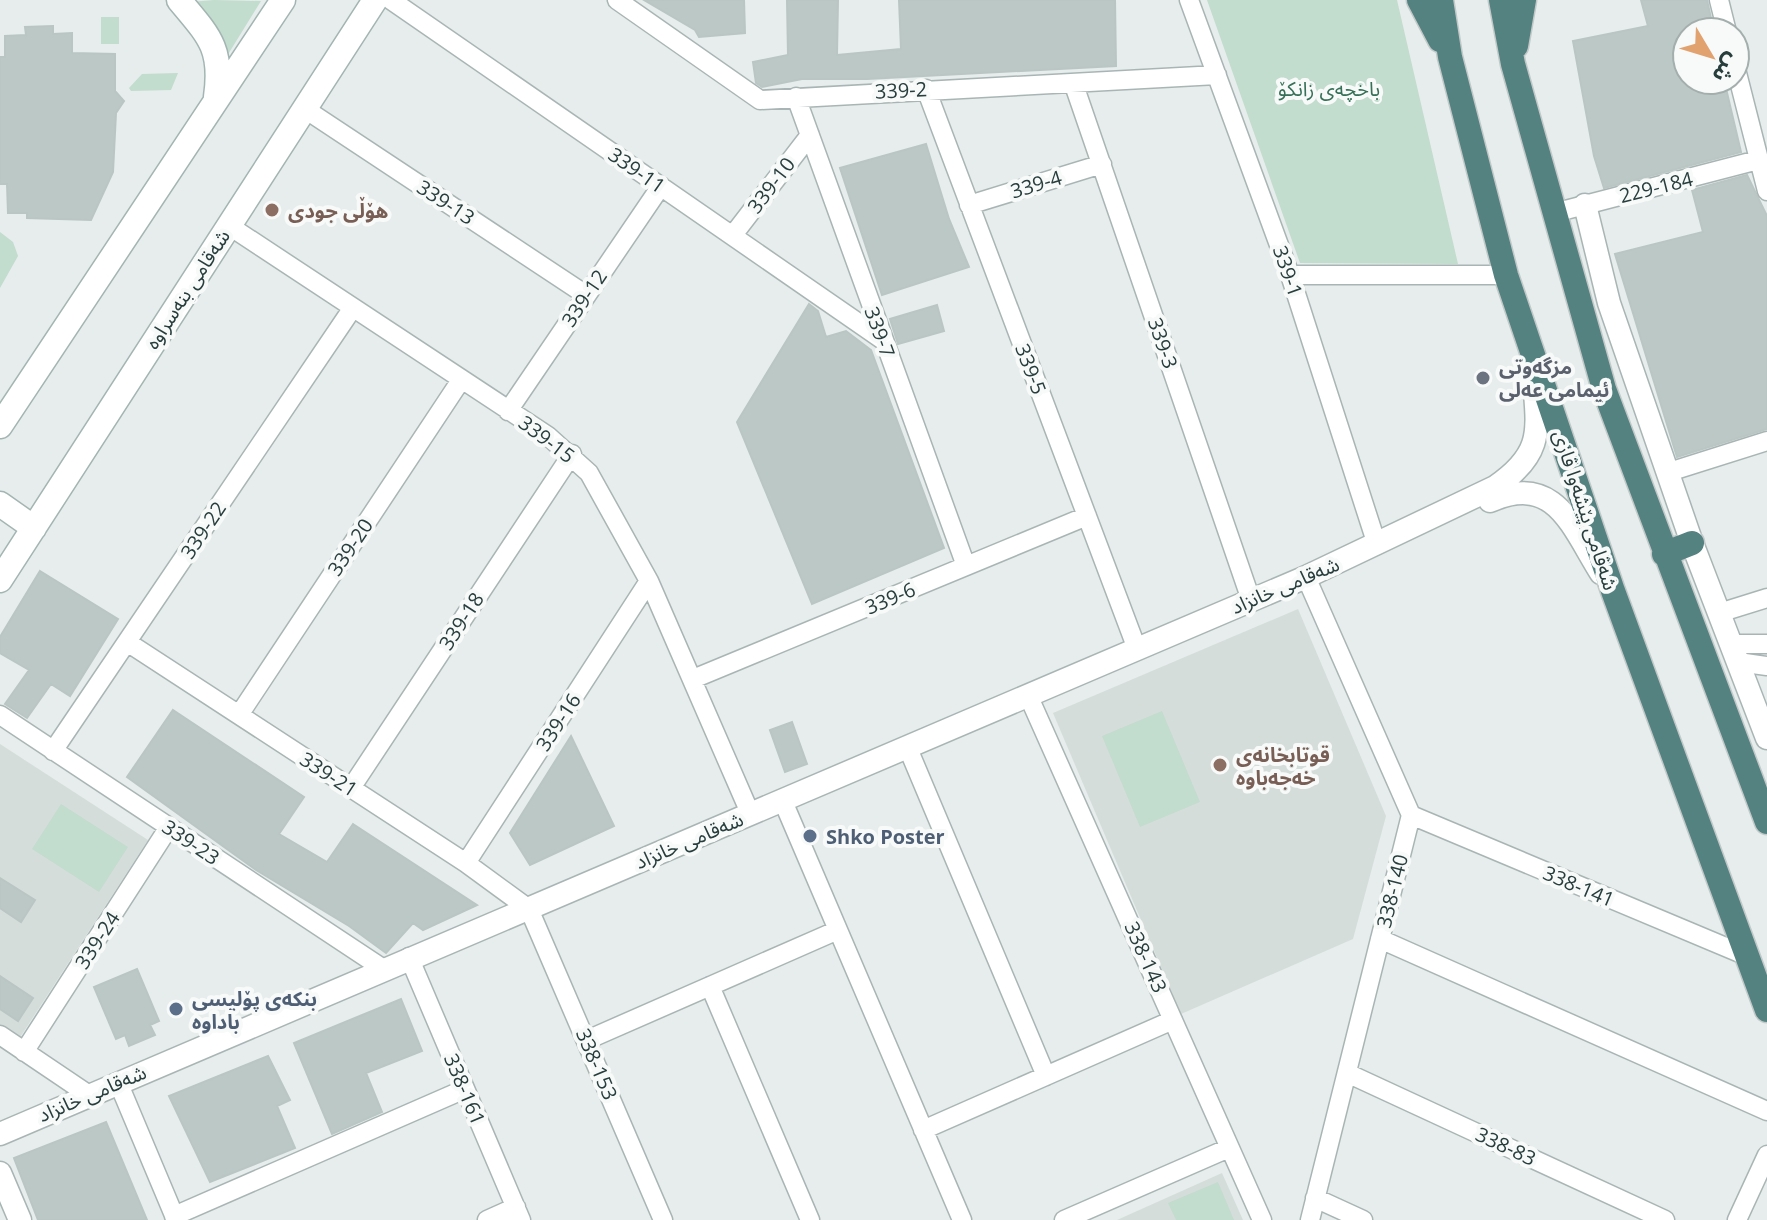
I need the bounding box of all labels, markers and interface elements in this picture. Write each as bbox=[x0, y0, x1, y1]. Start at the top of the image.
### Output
north arrow bbox=[1671, 16, 1751, 96]
text: ش bbox=[1706, 48, 1749, 90]
street label: 339-2 bbox=[874, 75, 928, 105]
park label: باخچەی زانکۆ bbox=[1278, 75, 1380, 102]
street label: 339-11 bbox=[603, 141, 671, 199]
street label: 339-10 bbox=[741, 151, 801, 219]
street label: 339-4 bbox=[1007, 163, 1065, 205]
street label: 229-184 bbox=[1616, 165, 1696, 209]
street label: 339-13 bbox=[412, 173, 480, 231]
place label: هۆڵی جودی bbox=[288, 196, 388, 224]
marker: هۆڵی جودی bbox=[263, 201, 281, 219]
street label: شەقامی بنەسراوە bbox=[138, 224, 236, 354]
street label: 339-1 bbox=[1267, 242, 1309, 300]
street label: 339-12 bbox=[555, 264, 613, 332]
street label: 339-7 bbox=[858, 303, 902, 361]
street label: 339-3 bbox=[1142, 314, 1184, 372]
street label: 339-5 bbox=[1009, 340, 1053, 398]
place label: مزگەوتی ئیمامی عەلی bbox=[1499, 353, 1609, 403]
marker: مزگەوتی ئیمامی عەلی bbox=[1474, 369, 1492, 387]
street label: 339-15 bbox=[513, 409, 581, 469]
street label: شەقامی پێشەوا قازی bbox=[1547, 426, 1625, 594]
street label: 339-22 bbox=[174, 496, 232, 564]
street label: 339-20 bbox=[321, 513, 379, 581]
street label: شەقامی خانزاد bbox=[1227, 550, 1343, 620]
street label: 339-6 bbox=[861, 575, 919, 621]
street label: 339-18 bbox=[432, 587, 490, 655]
street label: 339-16 bbox=[529, 688, 587, 756]
place label: قوتابخانەی خەجەباوە bbox=[1236, 741, 1330, 791]
street label: 339-21 bbox=[295, 745, 363, 803]
marker: قوتابخانەی خەجەباوە bbox=[1211, 756, 1229, 774]
street label: شەقامی خانزاد bbox=[631, 805, 747, 875]
street label: 339-23 bbox=[157, 813, 225, 871]
place label: Shko Poster bbox=[826, 823, 945, 850]
marker: Shko Poster bbox=[801, 827, 819, 845]
street label: 338-140 bbox=[1370, 851, 1414, 931]
street label: 338-141 bbox=[1539, 859, 1619, 913]
street label: 339-24 bbox=[68, 906, 126, 974]
street label: 338-143 bbox=[1118, 917, 1174, 997]
place label: بنکەی پۆلیسی باداوە bbox=[192, 985, 317, 1035]
marker: بنکەی پۆلیسی باداوە bbox=[167, 1000, 185, 1018]
street label: 338-153 bbox=[570, 1024, 624, 1104]
street label: 338-161 bbox=[438, 1049, 492, 1129]
street label: شەقامی خانزاد bbox=[34, 1058, 150, 1128]
street label: 338-83 bbox=[1471, 1120, 1541, 1172]

